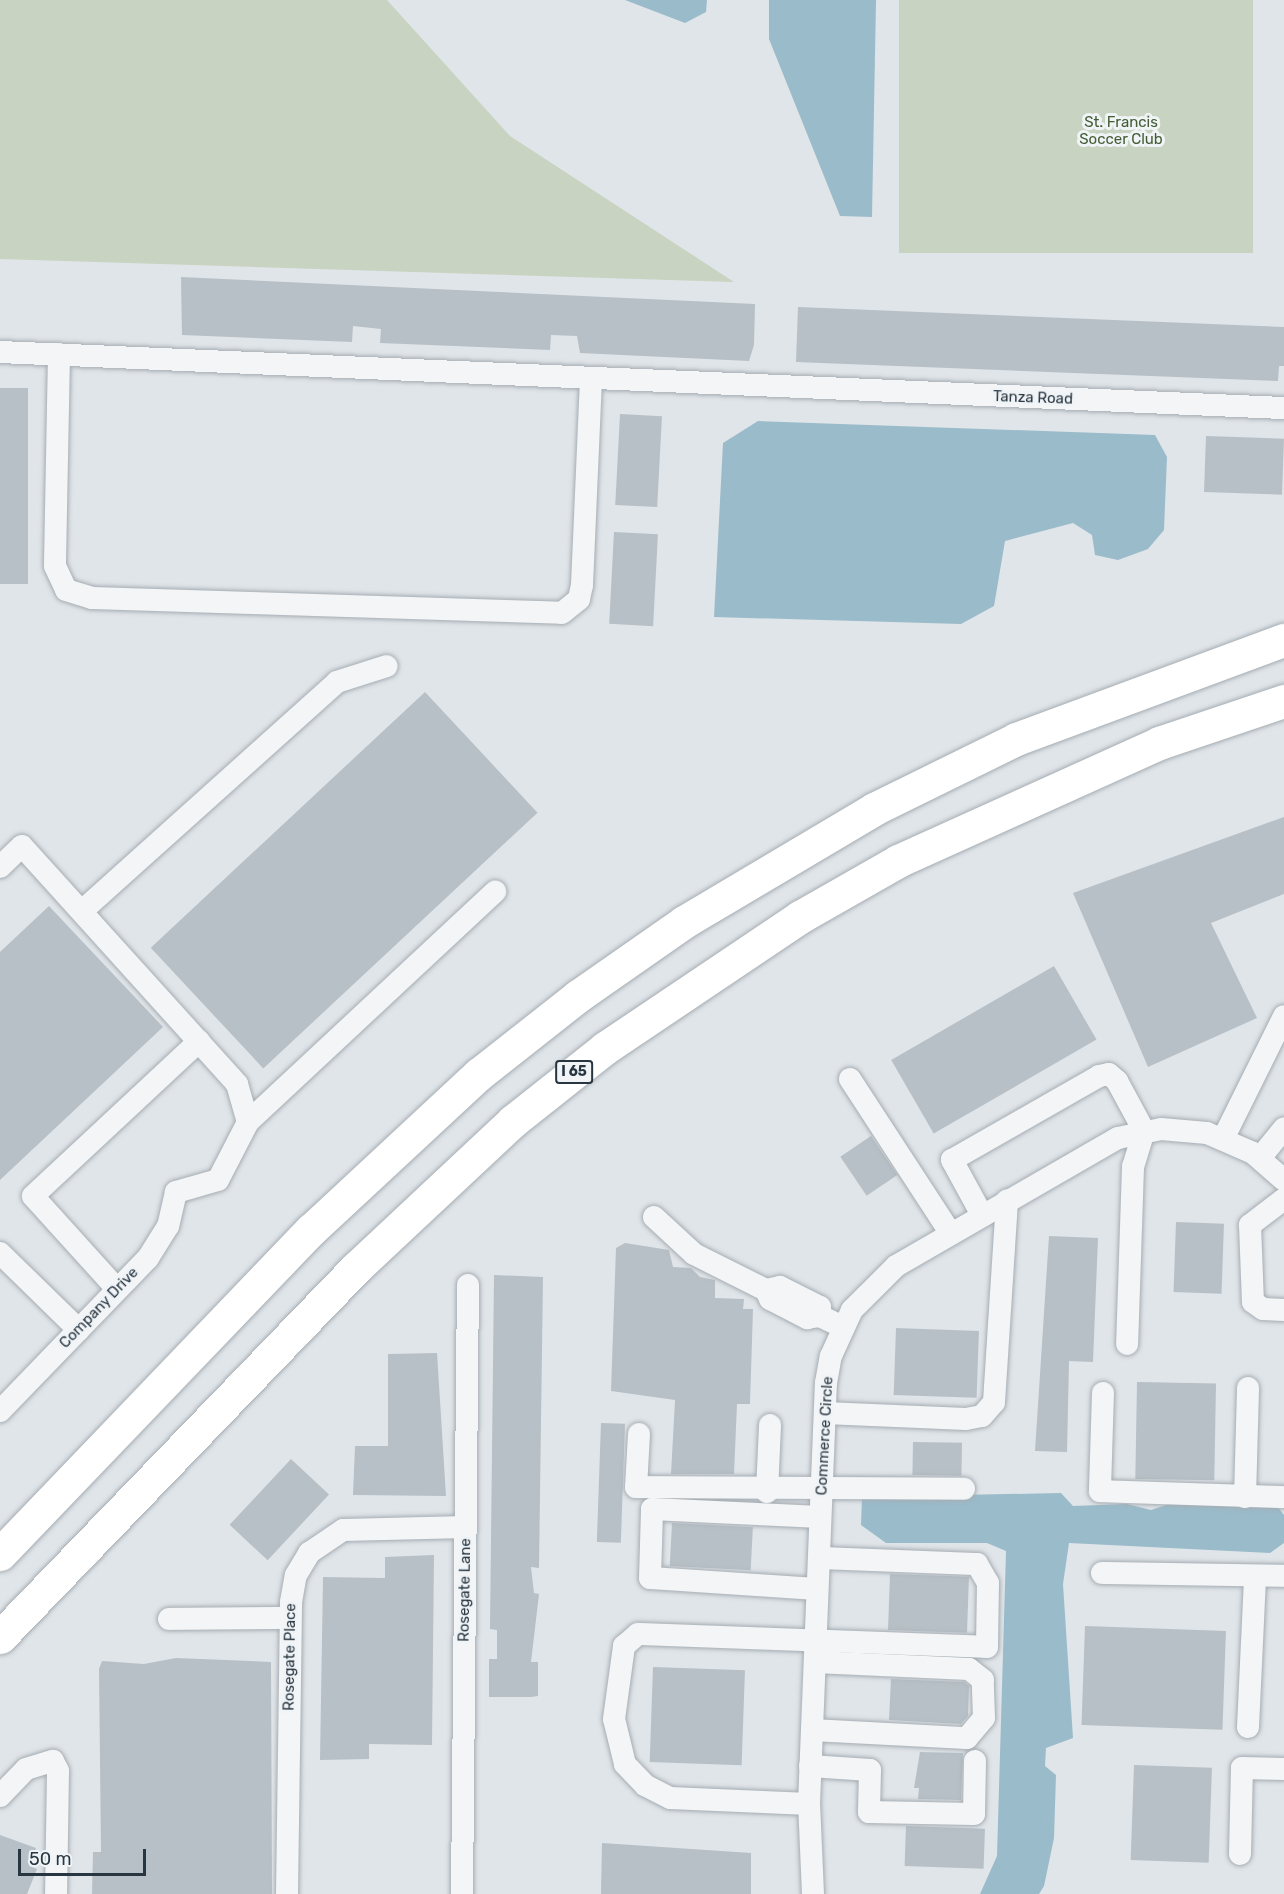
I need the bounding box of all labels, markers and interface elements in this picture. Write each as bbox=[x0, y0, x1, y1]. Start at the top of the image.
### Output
park label: St. Francis Soccer Club bbox=[1079, 113, 1163, 148]
street label: Tanza Road bbox=[993, 388, 1073, 408]
road number: I 65 bbox=[554, 1061, 594, 1083]
street label: Company Drive bbox=[56, 1264, 142, 1352]
street label: Commerce Circle bbox=[813, 1376, 837, 1496]
street label: Rosegate Lane bbox=[455, 1538, 475, 1642]
street label: Rosegate Place bbox=[280, 1603, 300, 1711]
scale bar bbox=[21, 1837, 148, 1875]
text: 50 m bbox=[29, 1848, 72, 1870]

